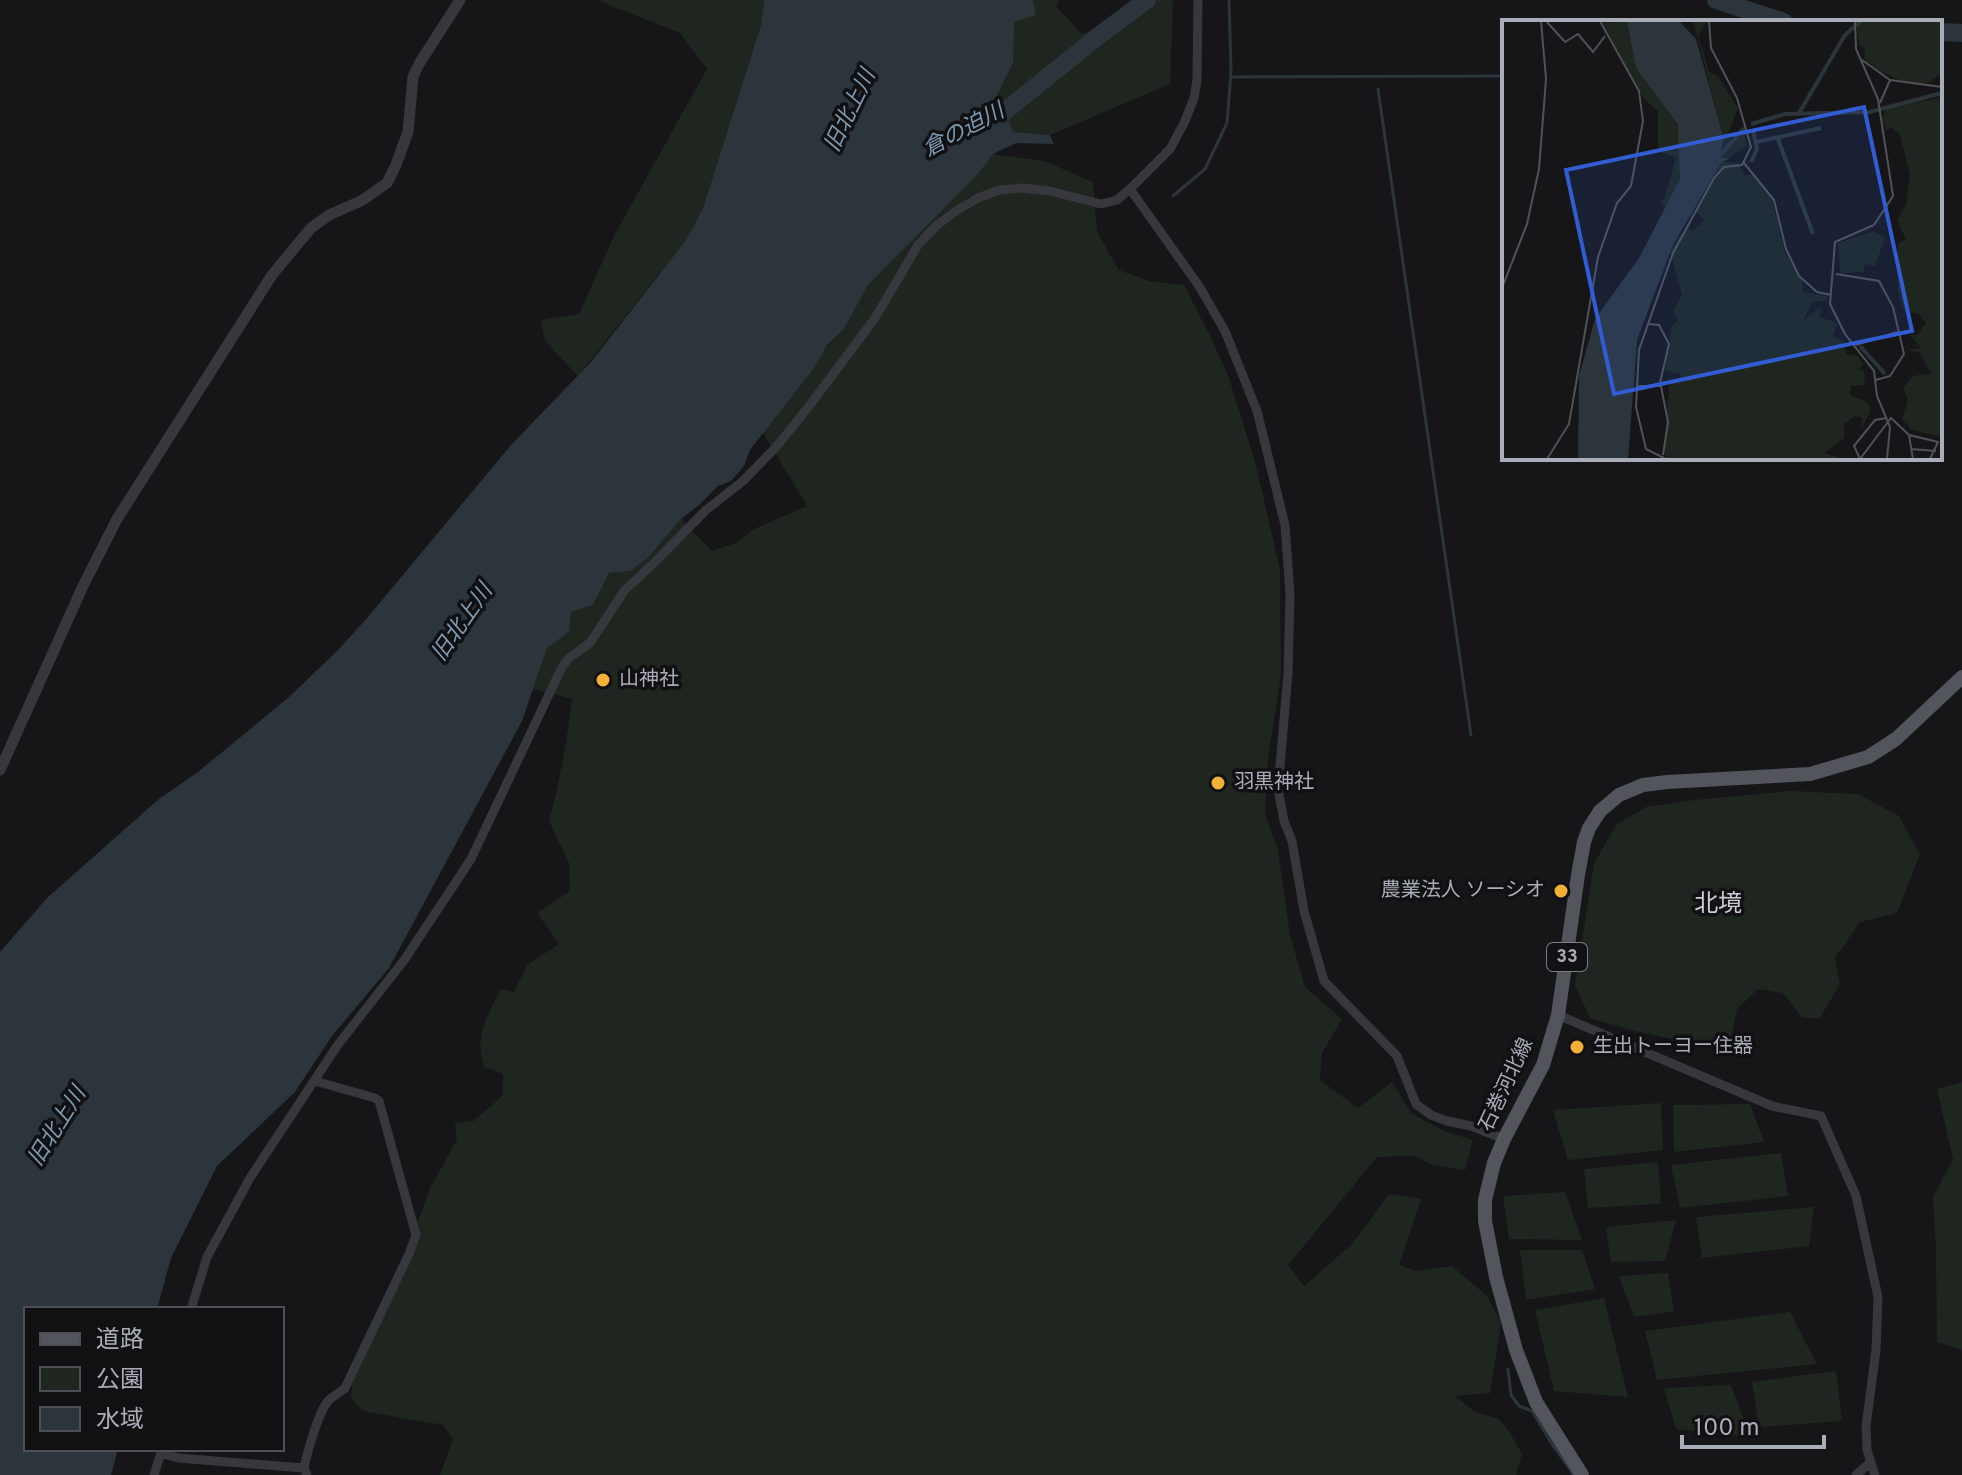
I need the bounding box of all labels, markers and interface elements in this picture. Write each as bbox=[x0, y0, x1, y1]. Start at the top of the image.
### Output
inset map bbox=[1502, 20, 1942, 460]
water label: 旧北上川 bbox=[820, 64, 883, 156]
water label: 倉の迫川 bbox=[919, 97, 1011, 164]
water label: 旧北上川 bbox=[427, 578, 500, 667]
place label: 山神社 bbox=[619, 667, 679, 693]
marker: 山神社 bbox=[594, 671, 612, 689]
place label: 羽黒神社 bbox=[1234, 770, 1314, 796]
marker: 羽黒神社 bbox=[1209, 774, 1227, 792]
place label: 農業法人 ソーシオ bbox=[1381, 878, 1545, 904]
marker: 農業法人 ソーシオ bbox=[1552, 882, 1570, 900]
district label: 北境 bbox=[1694, 890, 1742, 920]
road number: 33 bbox=[1547, 943, 1587, 971]
street label: 石巻河北線 bbox=[1474, 1034, 1540, 1136]
place label: 生出トーヨー住器 bbox=[1593, 1034, 1753, 1060]
marker: 生出トーヨー住器 bbox=[1568, 1038, 1586, 1056]
water label: 旧北上川 bbox=[23, 1081, 94, 1171]
legend bbox=[24, 1307, 284, 1451]
text: 道路 bbox=[96, 1326, 144, 1356]
text: 公園 bbox=[96, 1366, 144, 1396]
scale bar bbox=[1682, 1399, 1824, 1449]
text: 水域 bbox=[96, 1406, 144, 1436]
text: 100 m bbox=[1694, 1414, 1760, 1444]

